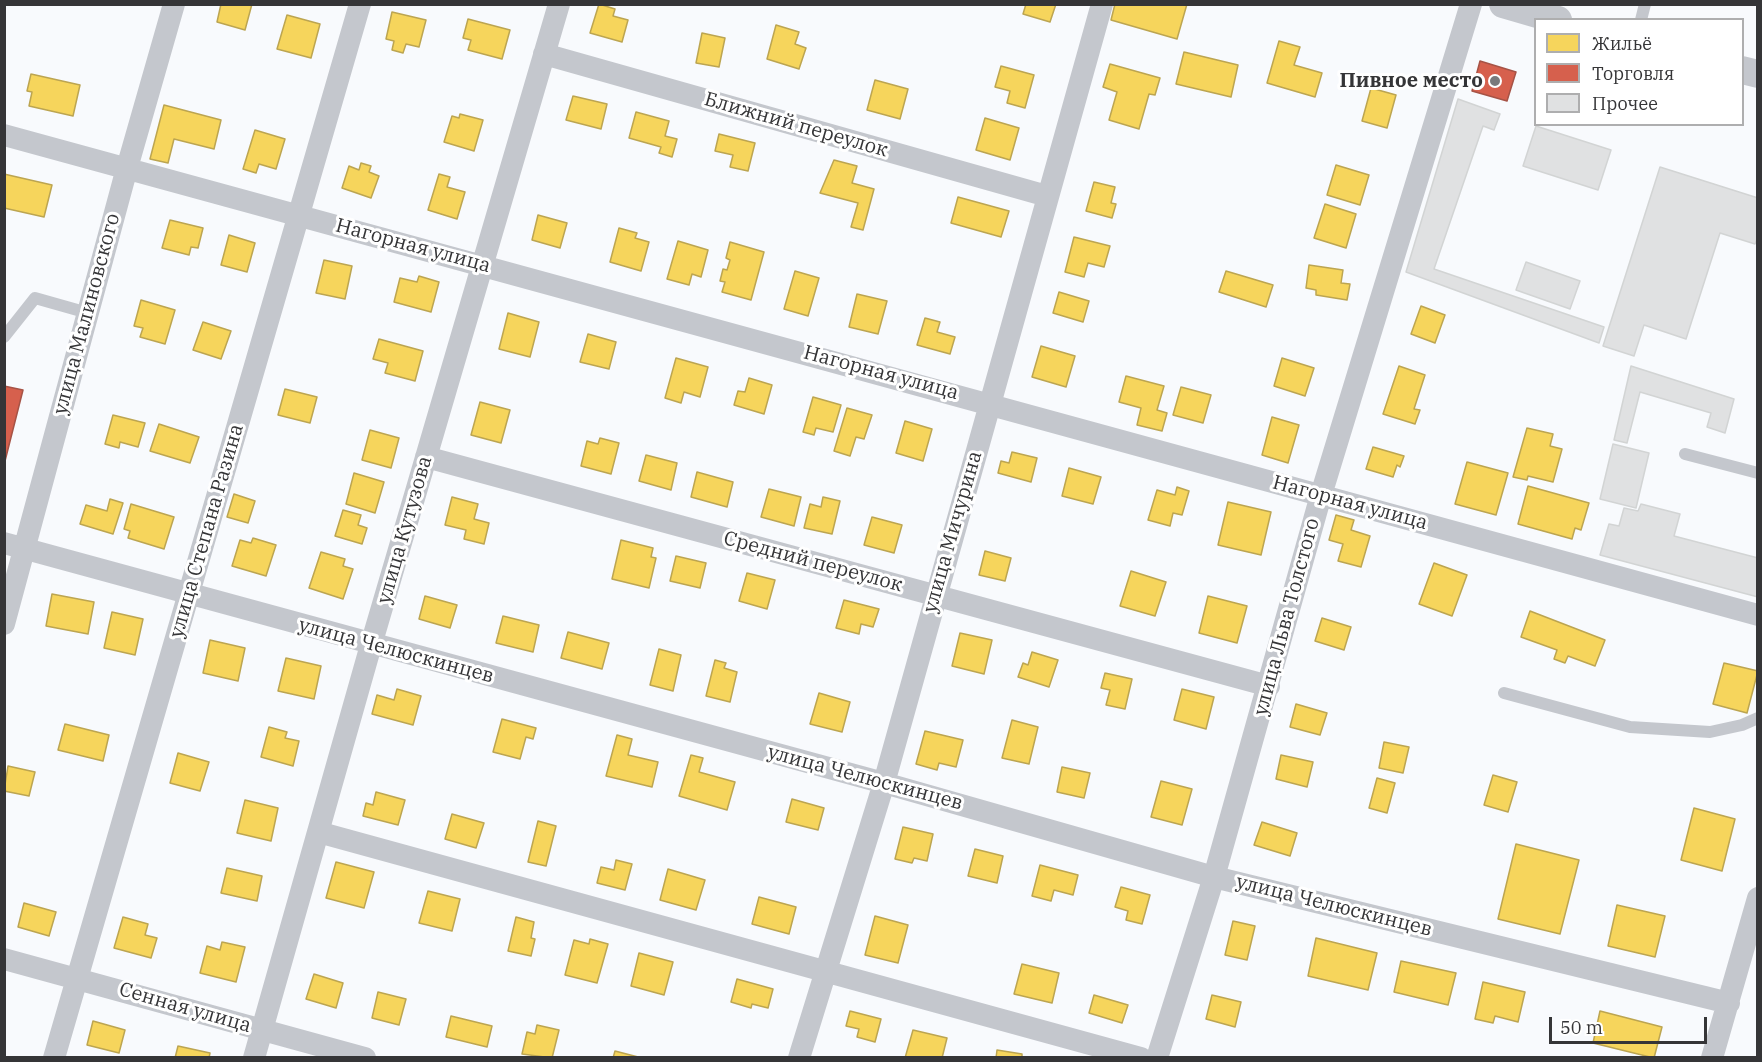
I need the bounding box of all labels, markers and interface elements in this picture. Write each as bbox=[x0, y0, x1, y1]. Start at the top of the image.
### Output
legend bbox=[1534, 18, 1744, 126]
text: Жильё bbox=[1592, 32, 1652, 55]
text: Торговля bbox=[1592, 62, 1674, 85]
place label: Пивное место bbox=[1339, 69, 1483, 93]
marker: Пивное место bbox=[1488, 74, 1502, 88]
street label: Ближний переулок bbox=[702, 87, 890, 163]
text: Прочее bbox=[1592, 92, 1658, 115]
street label: улица Малиновского bbox=[49, 211, 125, 417]
street label: Нагорная улица bbox=[333, 214, 493, 278]
street label: Нагорная улица bbox=[801, 341, 961, 405]
street label: улица Степана Разина bbox=[165, 421, 249, 641]
street label: улица Мичурина bbox=[918, 448, 988, 616]
street label: улица Кутузова bbox=[372, 453, 438, 607]
street label: Нагорная улица bbox=[1270, 471, 1430, 535]
street label: улица Льва Толстого bbox=[1249, 516, 1325, 718]
street label: Средний переулок bbox=[721, 527, 905, 597]
street label: улица Челюскинцев bbox=[296, 613, 496, 689]
street label: улица Челюскинцев bbox=[765, 740, 965, 816]
street label: улица Челюскинцев bbox=[1234, 870, 1434, 942]
street label: Сенная улица bbox=[116, 978, 254, 1038]
scale bar bbox=[1552, 1005, 1710, 1043]
text: 50 m bbox=[1560, 1016, 1603, 1039]

